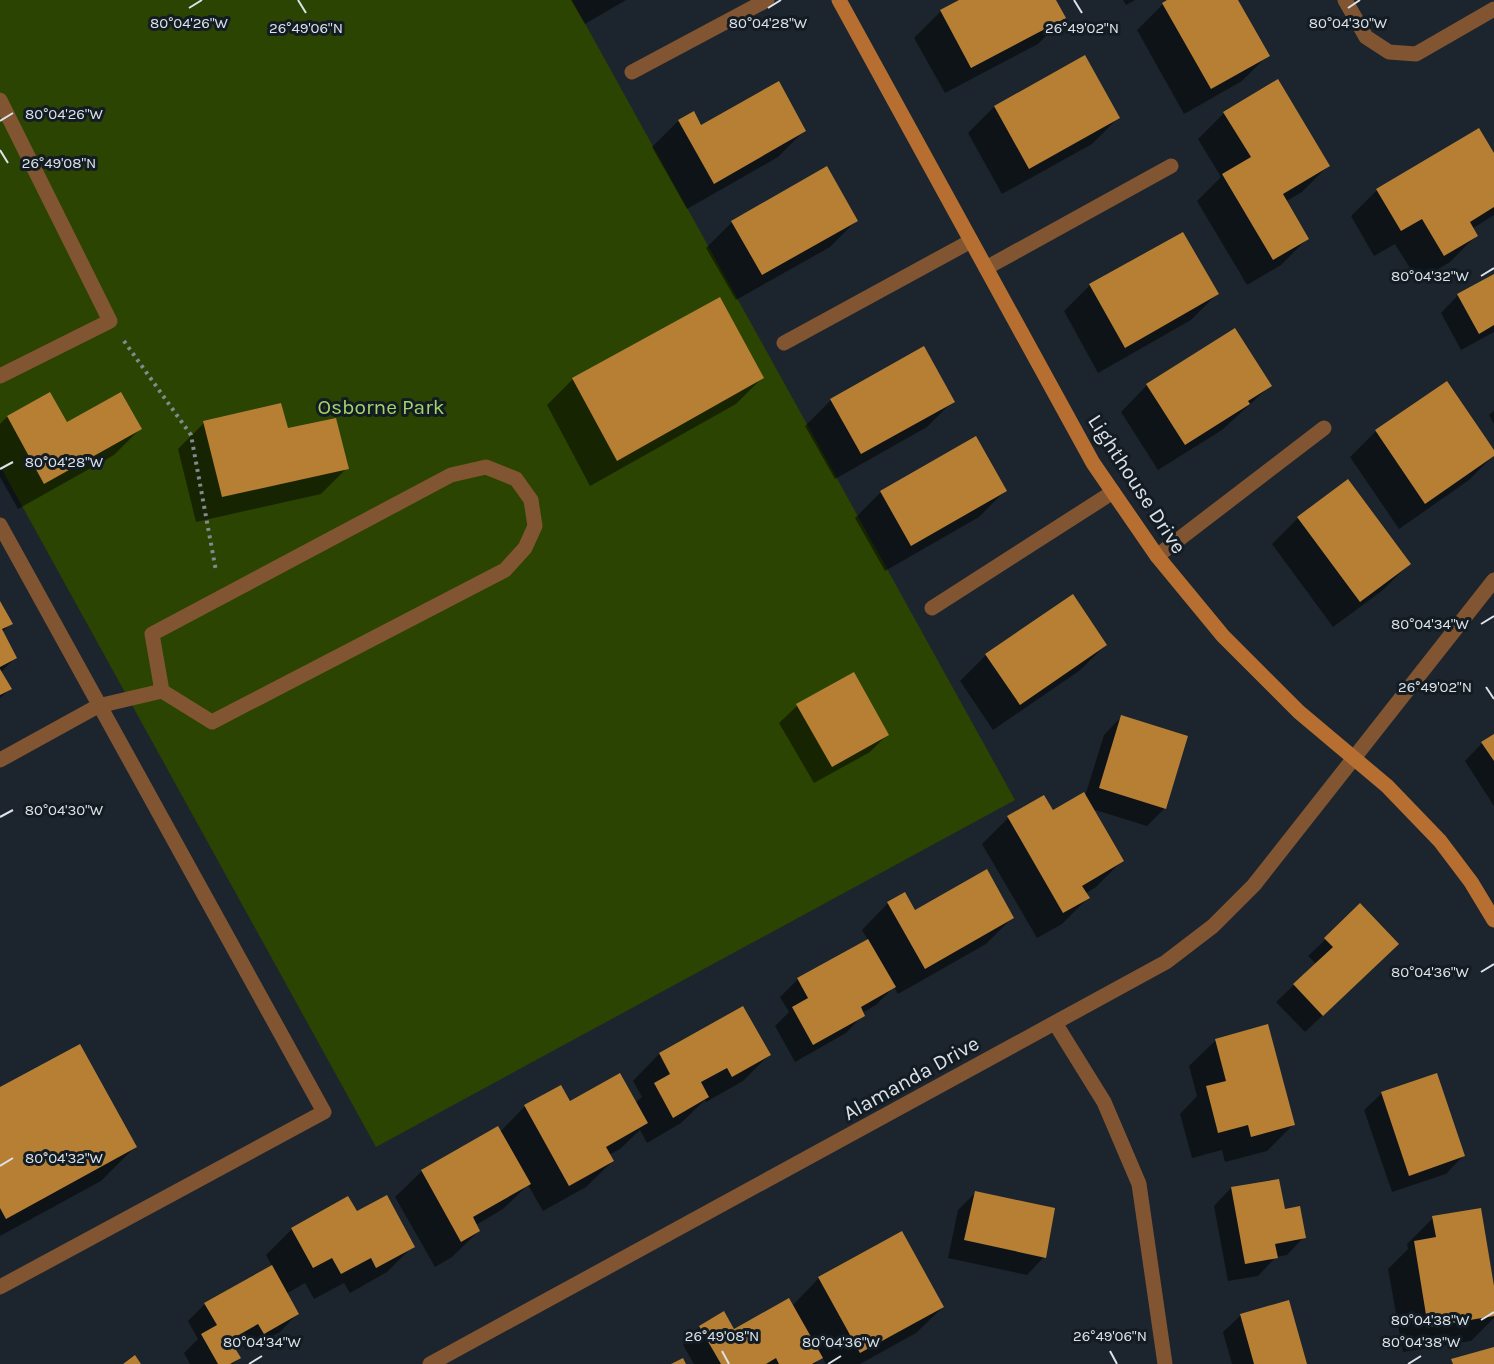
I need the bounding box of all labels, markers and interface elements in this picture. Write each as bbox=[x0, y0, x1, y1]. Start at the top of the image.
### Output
text: 80°04'26"W bbox=[150, 14, 228, 32]
text: 80°04'28"W bbox=[729, 14, 808, 32]
text: 80°04'30"W bbox=[1309, 14, 1388, 32]
text: 26°49'06"N bbox=[269, 19, 343, 37]
text: 26°49'02"N bbox=[1045, 19, 1119, 37]
text: 80°04'26"W bbox=[25, 105, 103, 123]
text: 26°49'08"N bbox=[22, 154, 96, 172]
text: 80°04'32"W bbox=[1391, 267, 1470, 285]
park label: Osborne Park bbox=[317, 395, 445, 419]
street label: Lighthouse Drive bbox=[1083, 410, 1191, 558]
text: 80°04'28"W bbox=[25, 453, 104, 471]
text: 80°04'34"W bbox=[1391, 615, 1469, 633]
text: 26°49'02"N bbox=[1398, 678, 1472, 696]
text: 80°04'30"W bbox=[25, 801, 104, 819]
text: 80°04'36"W bbox=[1391, 963, 1470, 981]
street label: Alamanda Drive bbox=[839, 1031, 983, 1125]
text: 80°04'32"W bbox=[25, 1149, 104, 1167]
text: 80°04'38"W bbox=[1391, 1311, 1470, 1329]
text: 26°49'08"N bbox=[685, 1327, 759, 1345]
text: 26°49'06"N bbox=[1073, 1327, 1147, 1345]
text: 80°04'34"W bbox=[223, 1333, 301, 1351]
text: 80°04'36"W bbox=[802, 1333, 881, 1351]
text: 80°04'38"W bbox=[1382, 1333, 1461, 1351]

